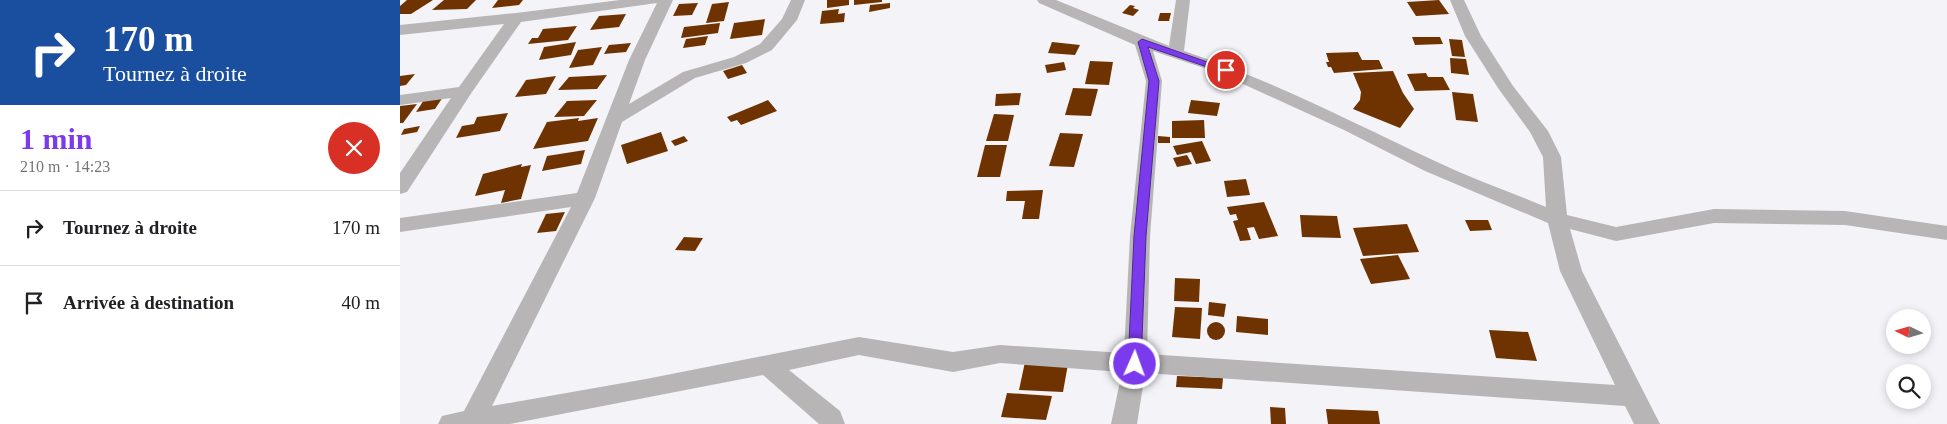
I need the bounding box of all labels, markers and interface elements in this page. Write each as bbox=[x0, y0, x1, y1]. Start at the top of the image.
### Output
icon: right bbox=[20, 20, 85, 85]
text: 170 m bbox=[103, 20, 193, 59]
pin bbox=[1205, 49, 1247, 91]
icon: arrive bbox=[1212, 56, 1240, 84]
text: Tournez à droite bbox=[103, 61, 247, 86]
text: 1 min bbox=[20, 122, 93, 155]
button: close bbox=[328, 122, 380, 174]
text: 210 m · 14:23 bbox=[20, 158, 110, 175]
icon: right bbox=[20, 214, 48, 242]
text: Tournez à droite bbox=[63, 217, 197, 238]
text: 170 m bbox=[332, 217, 380, 238]
icon: arrive bbox=[20, 289, 48, 317]
text: Arrivée à destination bbox=[63, 292, 234, 313]
text: 40 m bbox=[341, 292, 380, 313]
north arrow bbox=[1886, 309, 1931, 354]
map controls bbox=[1886, 309, 1931, 409]
position arrow bbox=[1108, 337, 1160, 389]
button: search bbox=[1886, 364, 1931, 409]

